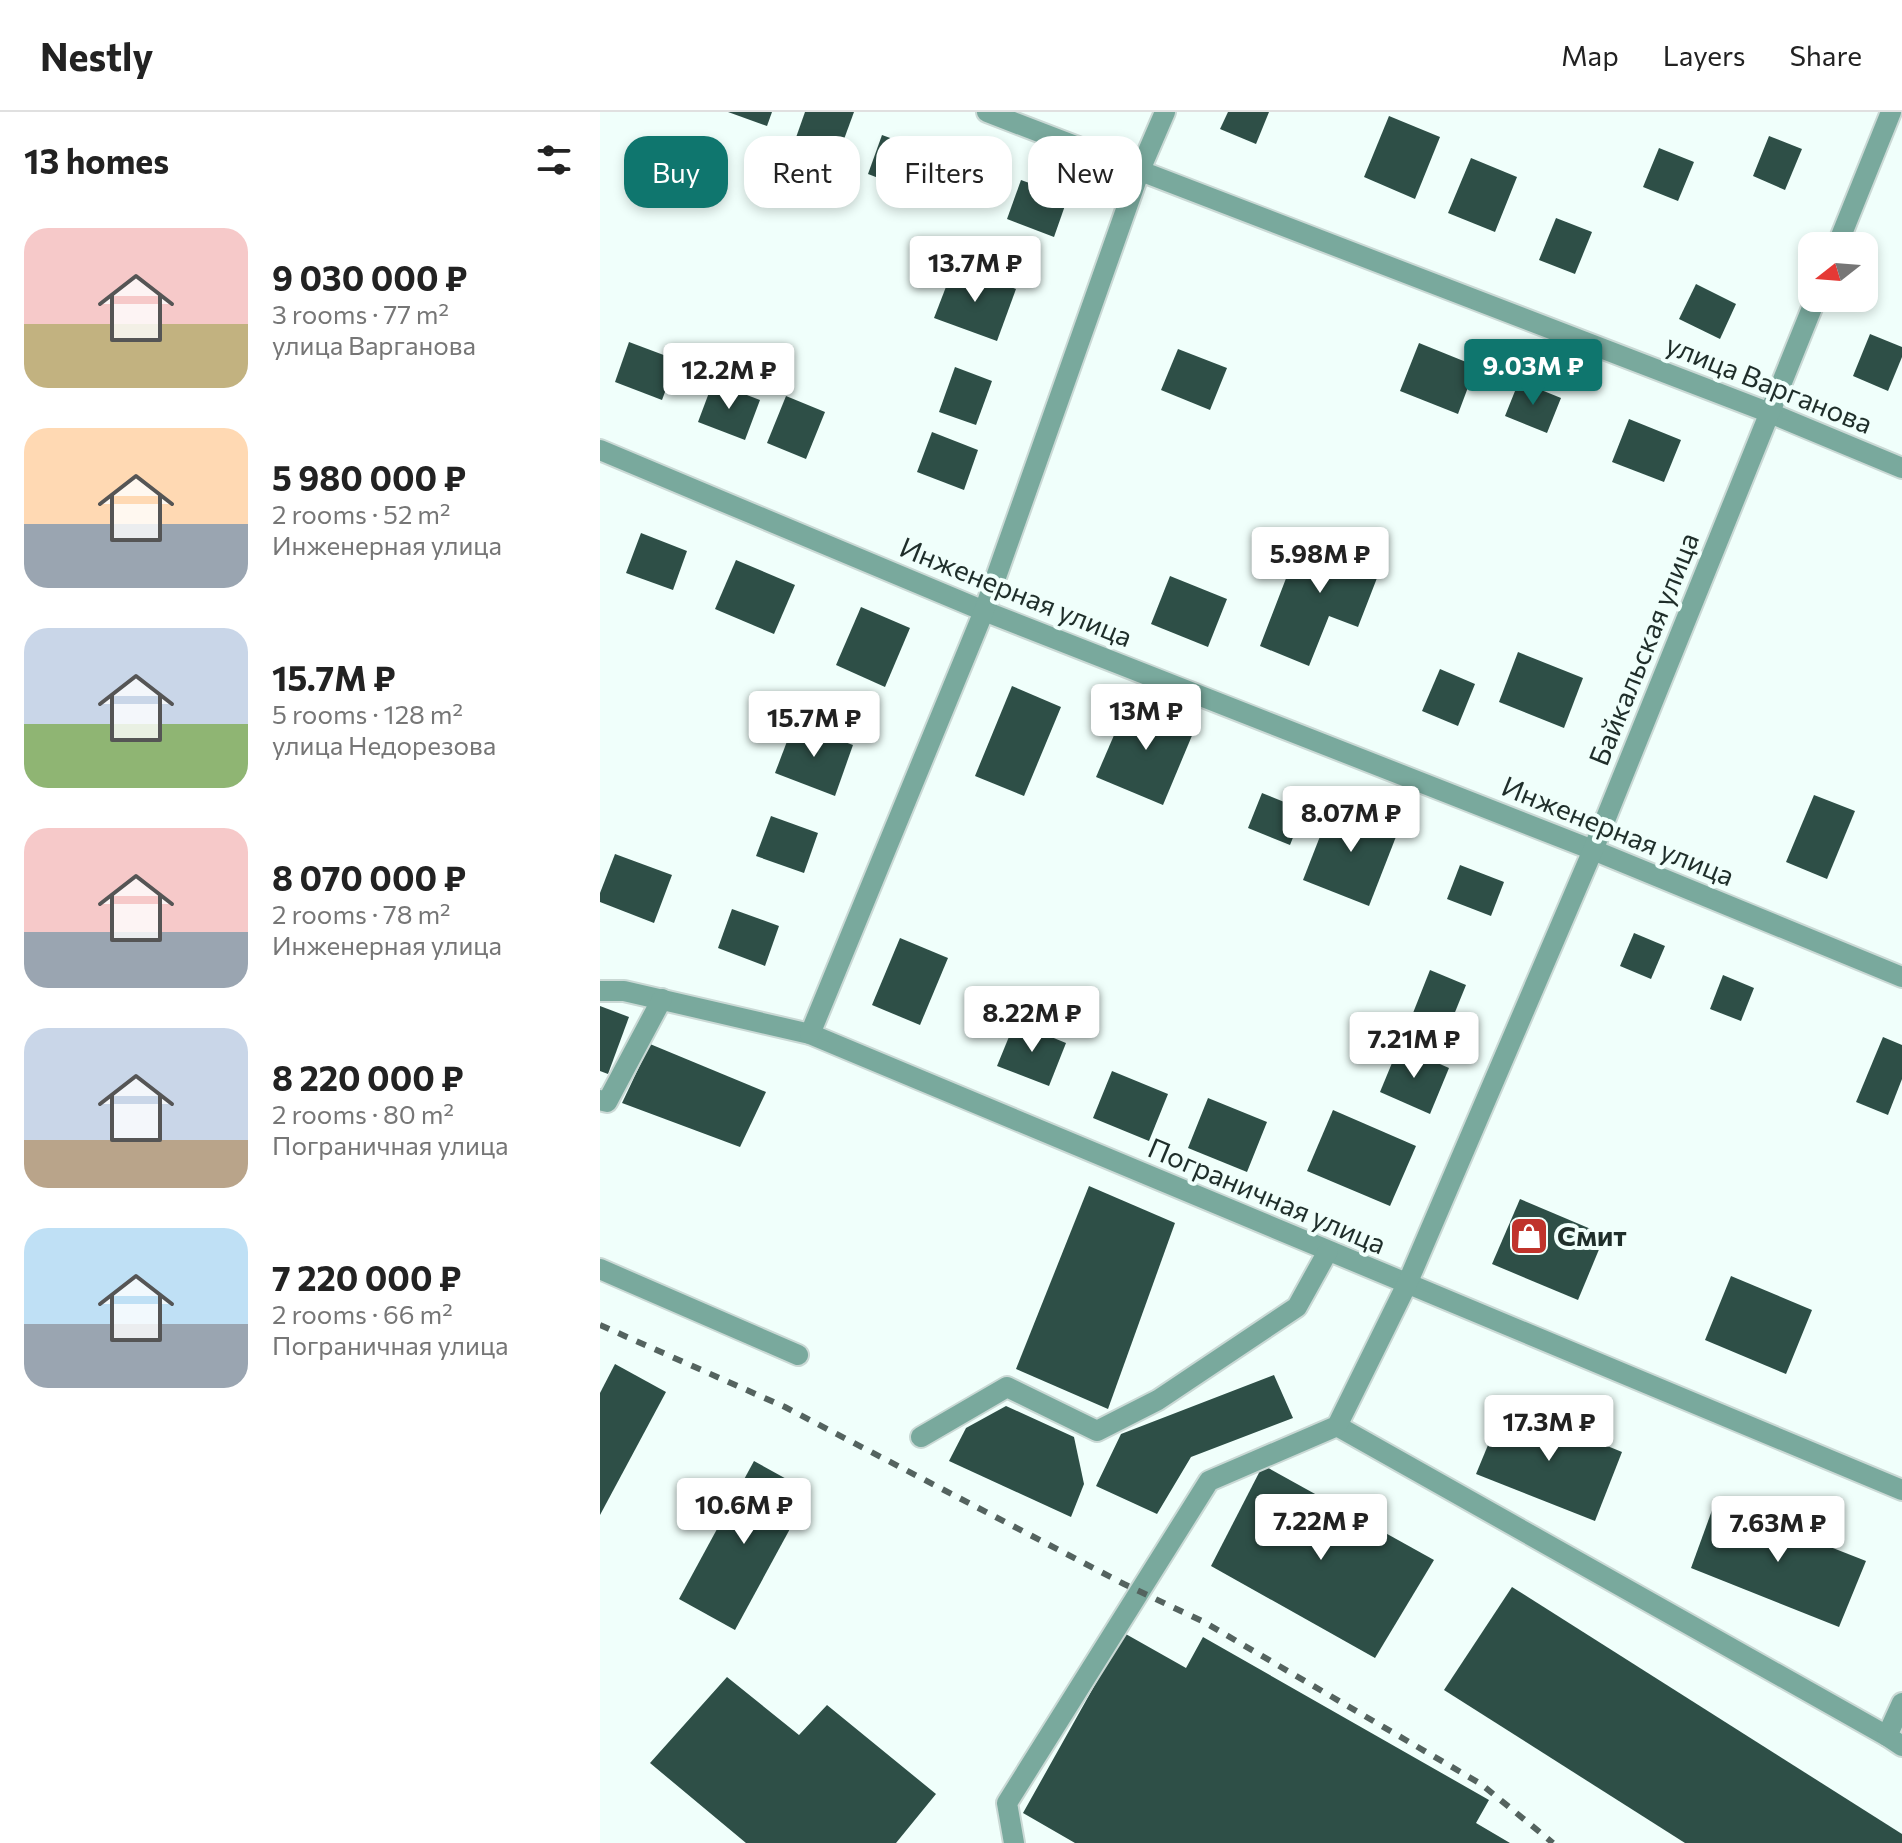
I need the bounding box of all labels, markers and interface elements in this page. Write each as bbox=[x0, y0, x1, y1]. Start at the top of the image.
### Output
text: Nestly bbox=[40, 32, 153, 79]
text: Map bbox=[1561, 38, 1619, 72]
text: Layers bbox=[1663, 38, 1745, 72]
text: Share bbox=[1789, 38, 1862, 72]
chip: Buy bbox=[624, 136, 728, 208]
chip: Rent bbox=[744, 136, 860, 208]
chip: Filters bbox=[876, 136, 1012, 208]
chip: New bbox=[1028, 136, 1142, 208]
icon: filters bbox=[532, 138, 576, 182]
text: 13 homes bbox=[24, 139, 169, 181]
north arrow bbox=[1798, 232, 1878, 312]
map controls bbox=[1798, 232, 1878, 312]
pin: 13.7M ₽ bbox=[901, 236, 1049, 304]
text: 13.7M ₽ bbox=[928, 246, 1022, 277]
text: 9 030 000 ₽ bbox=[272, 256, 467, 298]
icon: home bbox=[88, 260, 184, 356]
text: 3 rooms · 77 m² bbox=[272, 298, 449, 329]
street label: улица Варганова bbox=[1661, 326, 1878, 440]
text: улица Варганова bbox=[272, 329, 476, 360]
pin: 9.03M ₽ bbox=[1459, 339, 1607, 407]
pin: 12.2M ₽ bbox=[655, 343, 803, 411]
text: 9.03M ₽ bbox=[1482, 349, 1584, 380]
text: 12.2M ₽ bbox=[681, 353, 777, 384]
text: 5 980 000 ₽ bbox=[272, 456, 466, 498]
icon: home bbox=[88, 460, 184, 556]
text: 2 rooms · 52 m² bbox=[272, 498, 450, 529]
pin: 5.98M ₽ bbox=[1246, 527, 1394, 595]
street label: Байкальская улица bbox=[1581, 527, 1705, 770]
text: Инженерная улица bbox=[272, 529, 502, 560]
street label: Инженерная улица bbox=[895, 529, 1138, 653]
text: 5.98M ₽ bbox=[1270, 537, 1370, 568]
text: 15.7M ₽ bbox=[272, 656, 396, 698]
icon: home bbox=[88, 660, 184, 756]
pin: 13M ₽ bbox=[1090, 684, 1202, 752]
pin: 15.7M ₽ bbox=[740, 691, 888, 759]
text: 13M ₽ bbox=[1109, 694, 1183, 725]
text: 5 rooms · 128 m² bbox=[272, 698, 463, 729]
text: 15.7M ₽ bbox=[767, 701, 861, 732]
text: улица Недорезова bbox=[272, 729, 496, 760]
street label: Инженерная улица bbox=[1497, 768, 1740, 892]
pin: 8.07M ₽ bbox=[1277, 786, 1425, 854]
text: 8.07M ₽ bbox=[1301, 796, 1401, 827]
text: 8 070 000 ₽ bbox=[272, 856, 466, 898]
icon: home bbox=[88, 860, 184, 956]
text: 2 rooms · 78 m² bbox=[272, 898, 451, 929]
text: Инженерная улица bbox=[272, 929, 502, 960]
pin: 8.22M ₽ bbox=[958, 986, 1106, 1054]
text: 8.22M ₽ bbox=[982, 996, 1082, 1027]
pin: 7.21M ₽ bbox=[1340, 1012, 1488, 1080]
text: 7.21M ₽ bbox=[1368, 1022, 1460, 1053]
text: 8 220 000 ₽ bbox=[272, 1056, 464, 1098]
icon: home bbox=[88, 1060, 184, 1156]
text: 2 rooms · 80 m² bbox=[272, 1098, 454, 1129]
text: Пограничная улица bbox=[272, 1129, 509, 1160]
street label: Пограничная улица bbox=[1143, 1130, 1391, 1261]
shop icon: Смит bbox=[1508, 1215, 1550, 1257]
place label: Смит bbox=[1557, 1218, 1627, 1252]
text: 7 220 000 ₽ bbox=[272, 1256, 461, 1298]
icon: home bbox=[88, 1260, 184, 1356]
text: 2 rooms · 66 m² bbox=[272, 1298, 453, 1329]
text: Пограничная улица bbox=[272, 1329, 509, 1360]
pin: 17.3M ₽ bbox=[1475, 1395, 1623, 1463]
text: 17.3M ₽ bbox=[1502, 1405, 1596, 1436]
pin: 10.6M ₽ bbox=[670, 1478, 818, 1546]
text: 10.6M ₽ bbox=[695, 1488, 793, 1519]
pin: 7.22M ₽ bbox=[1247, 1494, 1395, 1562]
pin: 7.63M ₽ bbox=[1704, 1496, 1852, 1564]
text: 7.22M ₽ bbox=[1273, 1504, 1369, 1535]
text: 7.63M ₽ bbox=[1730, 1506, 1826, 1537]

